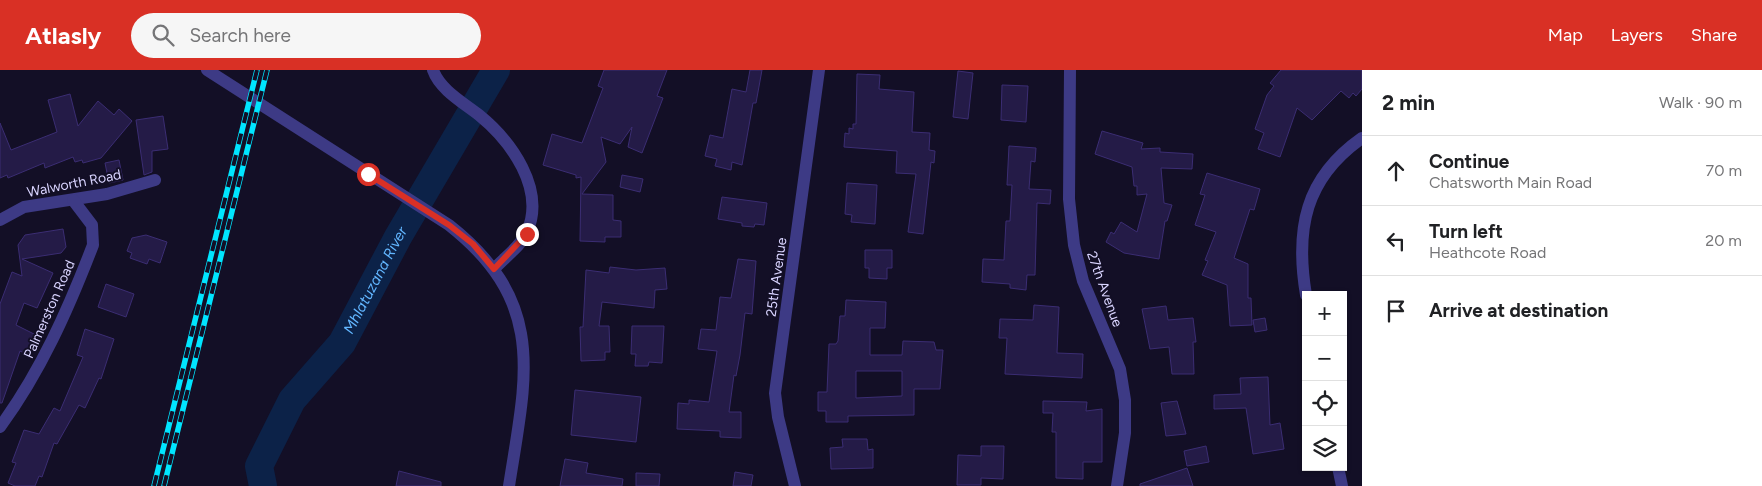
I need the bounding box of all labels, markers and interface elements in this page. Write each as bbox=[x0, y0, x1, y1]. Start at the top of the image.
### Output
search box bbox=[131, 13, 481, 58]
text: Atlasly bbox=[25, 21, 101, 50]
icon: search bbox=[149, 21, 177, 49]
text: Search here bbox=[189, 24, 291, 47]
text: Map bbox=[1548, 24, 1583, 46]
text: Layers bbox=[1611, 24, 1663, 46]
text: Share bbox=[1691, 24, 1737, 46]
text: 2 min bbox=[1382, 90, 1435, 115]
text: Walk · 90 m bbox=[1659, 93, 1742, 112]
text: Continue bbox=[1429, 150, 1509, 173]
icon: ahead bbox=[1382, 157, 1410, 185]
text: 70 m bbox=[1706, 161, 1742, 180]
route start bbox=[357, 163, 380, 186]
street label: Walworth Road bbox=[26, 166, 123, 201]
text: Chatsworth Main Road bbox=[1429, 173, 1592, 192]
text: Turn left bbox=[1429, 220, 1503, 243]
water label: Mhlatuzana River bbox=[340, 223, 411, 337]
route end bbox=[516, 223, 539, 246]
icon: left bbox=[1382, 227, 1410, 255]
text: 20 m bbox=[1705, 231, 1742, 250]
street label: 25th Avenue bbox=[763, 236, 791, 318]
text: Heathcote Road bbox=[1429, 243, 1546, 262]
street label: 27th Avenue bbox=[1083, 249, 1126, 330]
street label: Palmerston Road bbox=[20, 257, 79, 361]
map controls bbox=[1302, 291, 1347, 471]
button: + bbox=[1302, 291, 1347, 336]
icon: arrive bbox=[1382, 297, 1410, 325]
text: Arrive at destination bbox=[1429, 299, 1608, 322]
button: − bbox=[1302, 336, 1347, 381]
button: locate bbox=[1302, 381, 1347, 426]
button: layers bbox=[1302, 426, 1347, 471]

